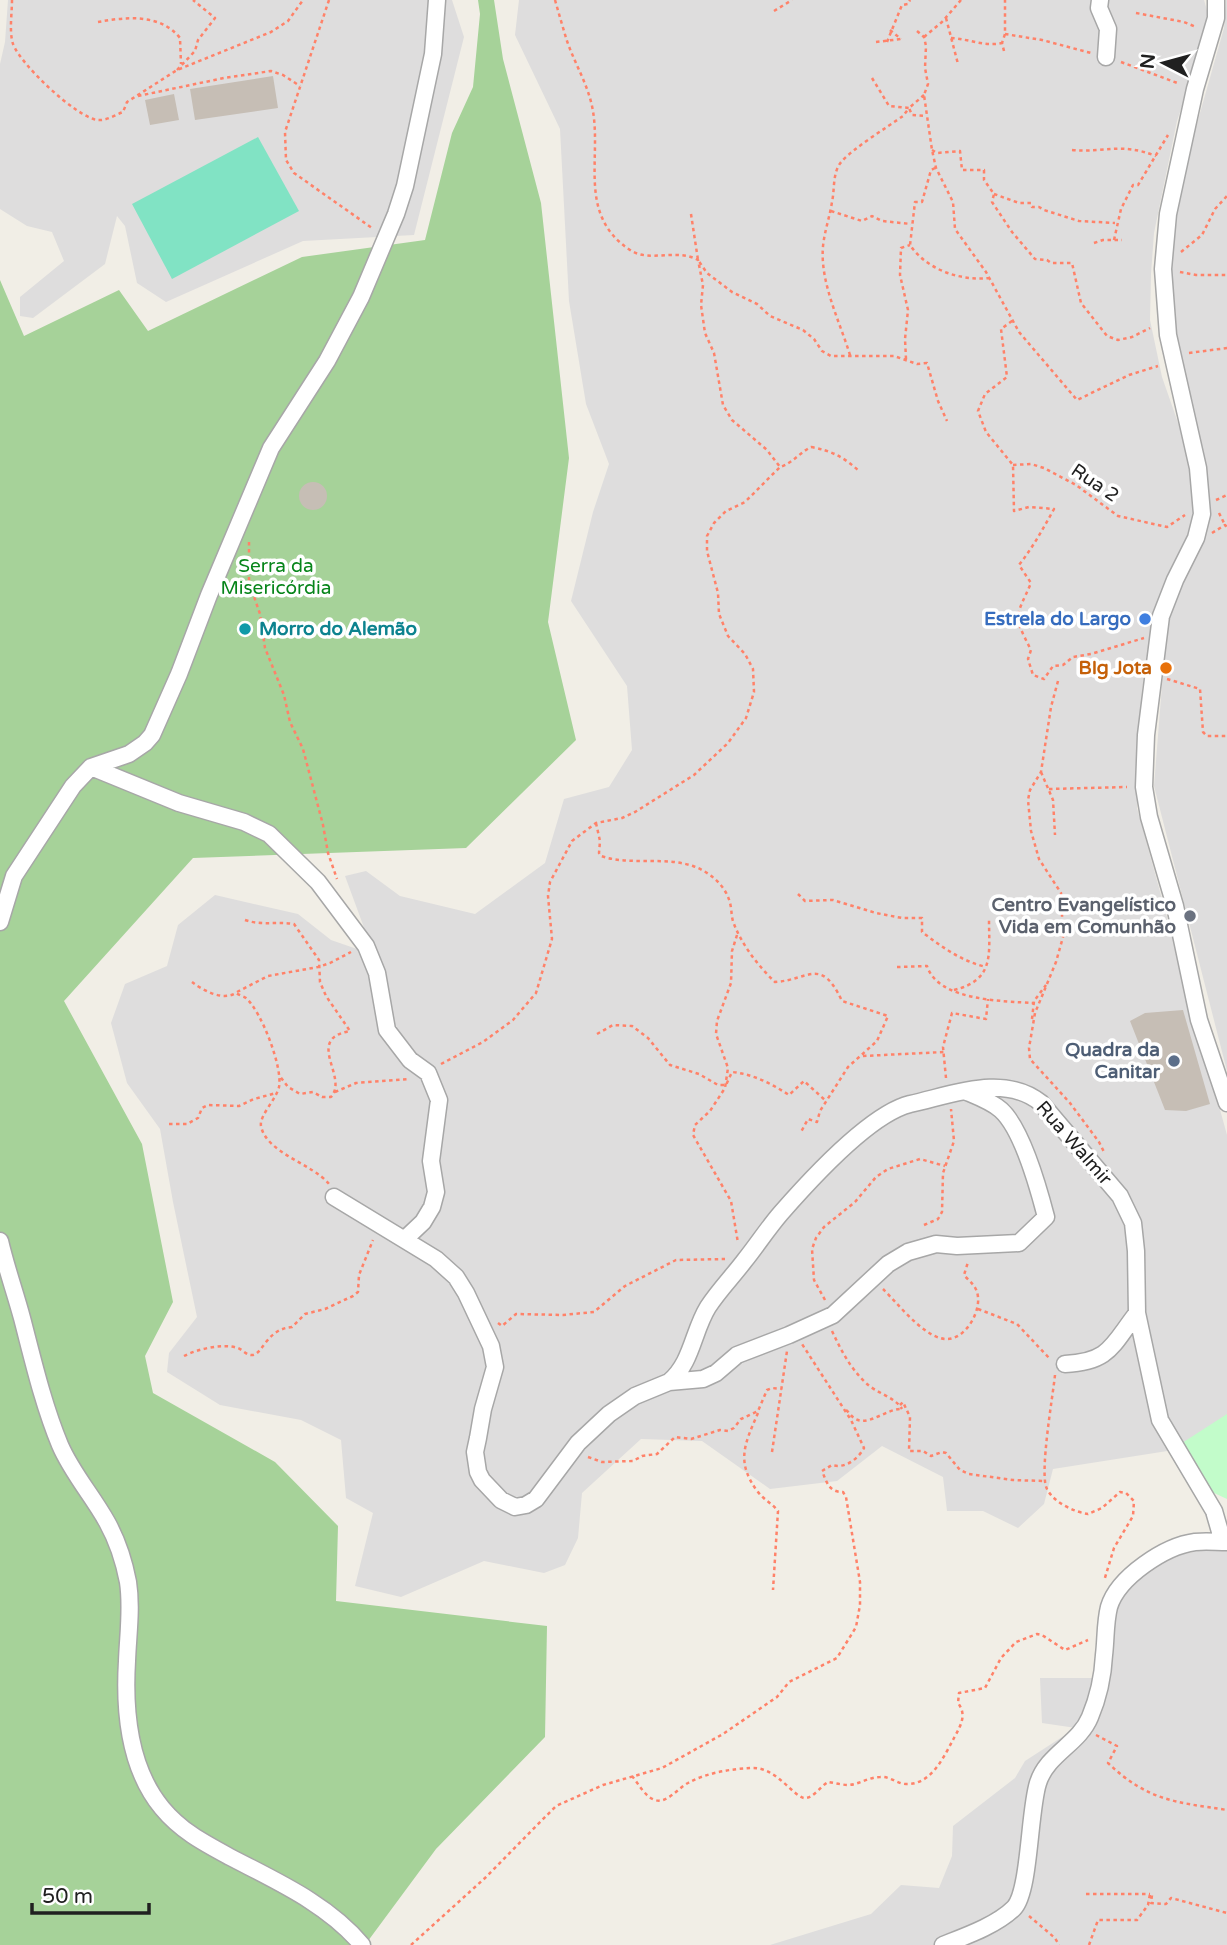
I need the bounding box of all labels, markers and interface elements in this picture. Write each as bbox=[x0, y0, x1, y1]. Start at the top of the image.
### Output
north arrow bbox=[1129, 28, 1199, 98]
text: N bbox=[1136, 53, 1160, 70]
street label: Rua 2 bbox=[1067, 459, 1123, 507]
park label: Serra da Misericórdia bbox=[221, 555, 331, 599]
place label: Estrela do Largo bbox=[984, 608, 1131, 631]
marker: Estrela do Largo bbox=[1137, 611, 1153, 627]
place label: Morro do Alemão bbox=[259, 618, 417, 640]
marker: Morro do Alemão bbox=[237, 621, 253, 637]
place label: BIg Jota bbox=[1078, 657, 1152, 680]
marker: BIg Jota bbox=[1158, 660, 1174, 676]
place label: Centro Evangelístico Vida em Comunhão bbox=[991, 894, 1176, 938]
marker: Centro Evangelístico Vida em Comunhão bbox=[1182, 908, 1198, 924]
place label: Quadra da Canitar bbox=[1065, 1039, 1161, 1083]
marker: Quadra da Canitar bbox=[1166, 1053, 1182, 1069]
street label: Rua Walmir bbox=[1032, 1097, 1117, 1190]
scale bar bbox=[32, 1871, 149, 1915]
text: 50 m bbox=[42, 1884, 93, 1909]

